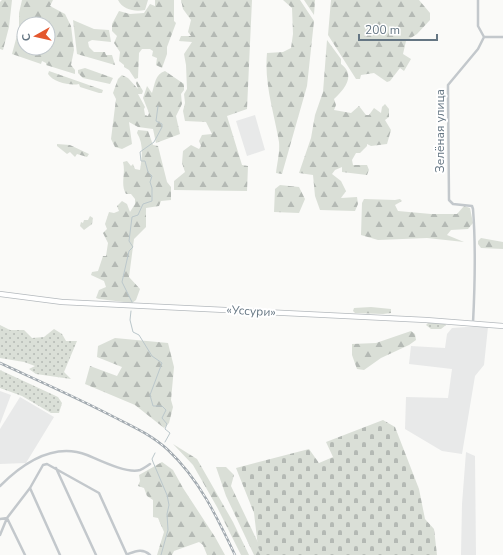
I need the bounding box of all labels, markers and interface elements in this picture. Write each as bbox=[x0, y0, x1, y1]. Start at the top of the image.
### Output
north arrow bbox=[16, 16, 56, 56]
scale bar bbox=[359, 16, 437, 42]
text: 200 m bbox=[365, 22, 400, 38]
text: С bbox=[19, 32, 35, 42]
street label: Зелёная улица bbox=[432, 89, 448, 173]
street label: «Уссури» bbox=[226, 302, 276, 320]

